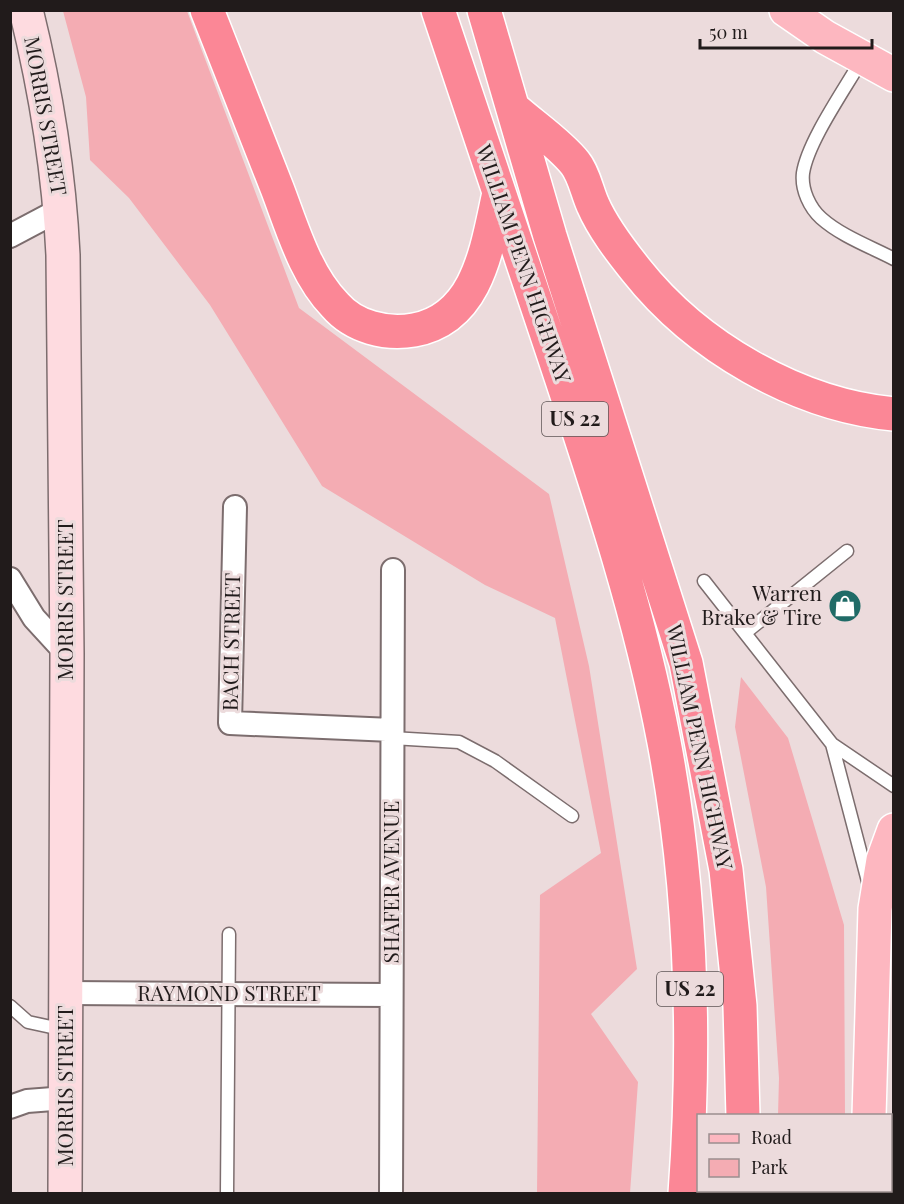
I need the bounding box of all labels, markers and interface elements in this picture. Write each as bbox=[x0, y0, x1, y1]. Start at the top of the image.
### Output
scale bar bbox=[700, 12, 872, 50]
text: 50 m bbox=[709, 20, 748, 44]
street label: MORRIS STREET bbox=[19, 34, 75, 197]
street label: WILLIAM PENN HIGHWAY bbox=[471, 140, 579, 387]
road number: US 22 bbox=[542, 402, 608, 436]
street label: MORRIS STREET bbox=[50, 519, 78, 681]
street label: BACH STREET bbox=[215, 573, 245, 711]
place label: Warren Brake & Tire bbox=[701, 578, 822, 630]
shop icon: Warren Brake & Tire bbox=[827, 588, 863, 624]
street label: WILLIAM PENN HIGHWAY bbox=[661, 620, 741, 872]
street label: SHAFER AVENUE bbox=[376, 801, 404, 963]
road number: US 22 bbox=[657, 972, 723, 1006]
street label: RAYMOND STREET bbox=[137, 978, 321, 1006]
street label: MORRIS STREET bbox=[50, 1005, 78, 1167]
legend bbox=[697, 1114, 892, 1192]
text: Road bbox=[751, 1125, 792, 1149]
text: Park bbox=[751, 1155, 788, 1179]

